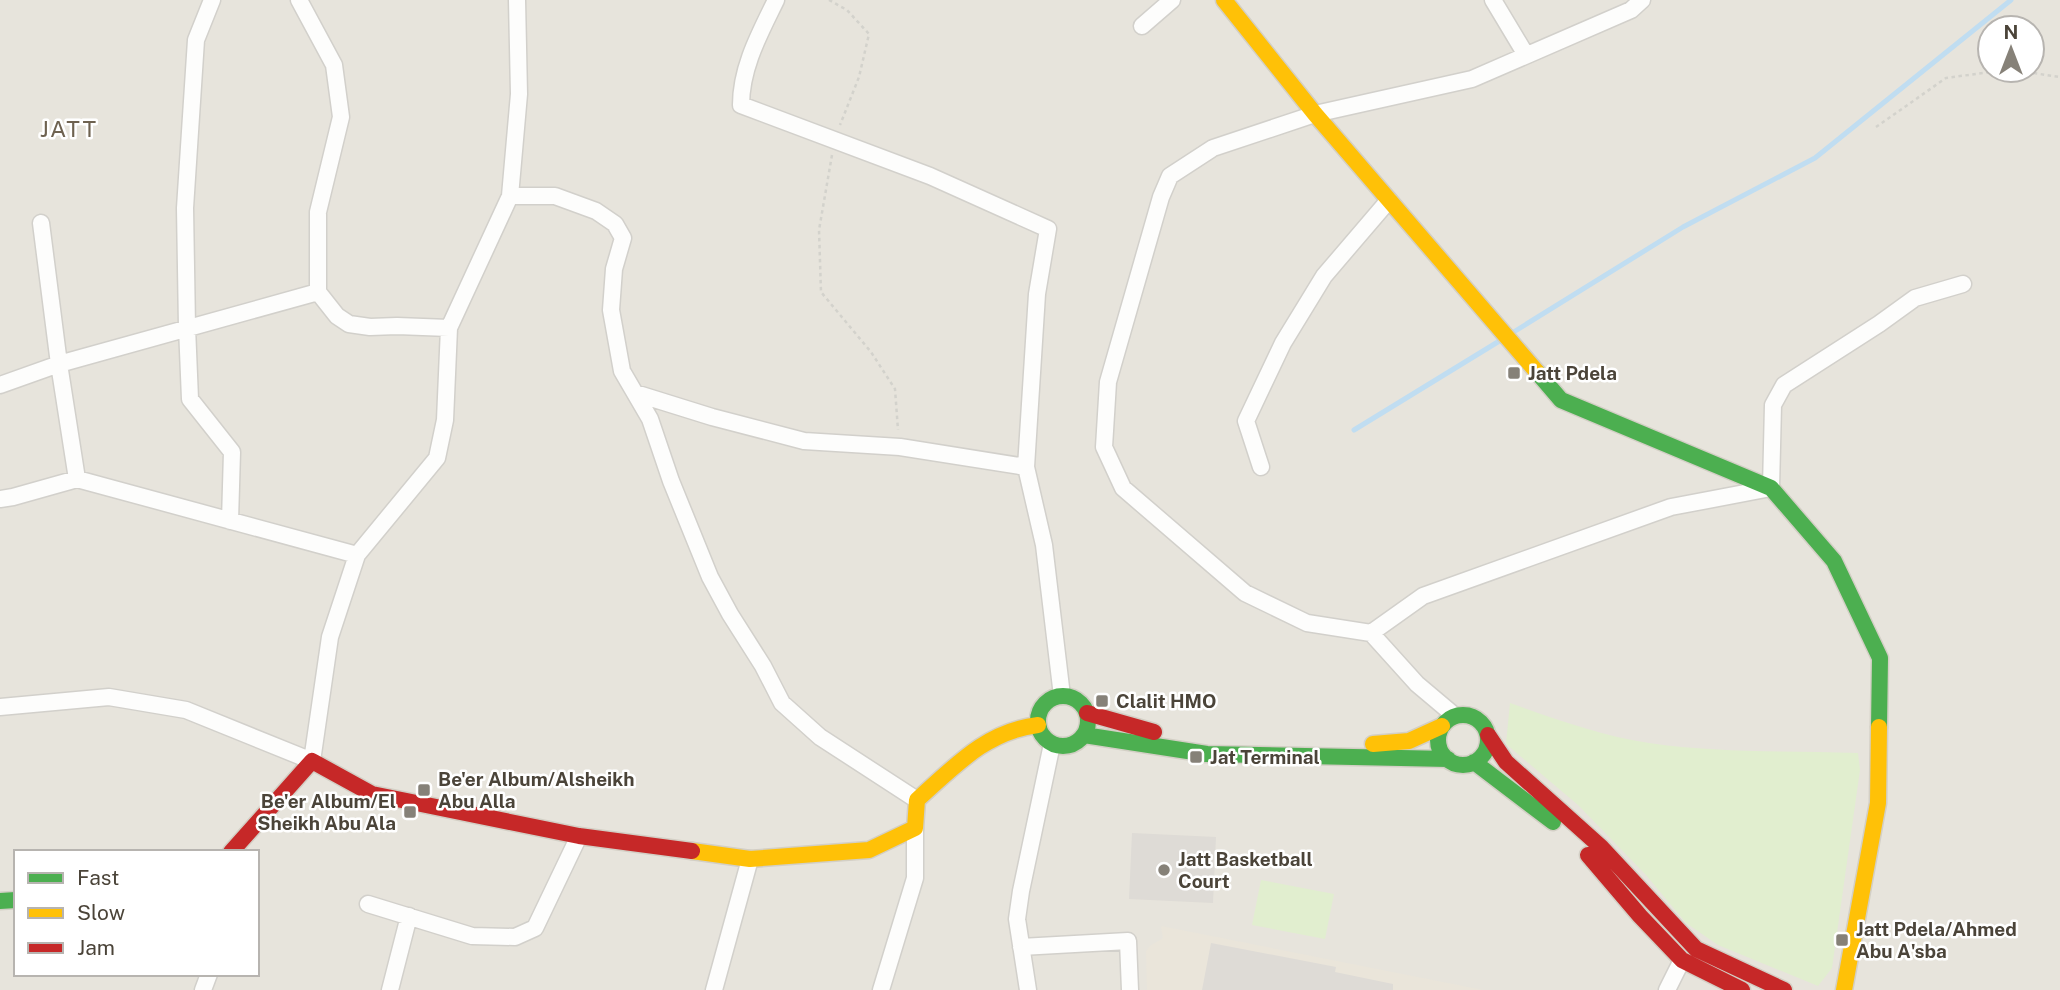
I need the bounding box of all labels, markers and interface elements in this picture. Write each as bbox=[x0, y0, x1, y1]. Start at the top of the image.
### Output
north arrow bbox=[1976, 14, 2046, 84]
text: N bbox=[2004, 21, 2018, 43]
district label: JATT bbox=[40, 115, 98, 142]
place label: Jatt Pdela bbox=[1528, 362, 1617, 384]
marker: Jatt Pdela bbox=[1506, 365, 1522, 381]
place label: Clalit HMO bbox=[1116, 690, 1217, 712]
marker: Clalit HMO bbox=[1094, 693, 1110, 709]
place label: Jat Terminal bbox=[1210, 746, 1320, 768]
marker: Jat Terminal bbox=[1188, 749, 1204, 765]
place label: Be'er Album/Alsheikh Abu Alla bbox=[438, 768, 634, 812]
marker: Be'er Album/Alsheikh Abu Alla bbox=[416, 782, 432, 798]
place label: Be'er Album/El Sheikh Abu Ala bbox=[257, 790, 396, 834]
marker: Be'er Album/El Sheikh Abu Ala bbox=[402, 804, 418, 820]
place label: Jatt Basketball Court bbox=[1178, 848, 1313, 892]
legend bbox=[14, 850, 259, 976]
marker: Jatt Basketball Court bbox=[1156, 862, 1172, 878]
text: Fast bbox=[77, 865, 119, 890]
text: Slow bbox=[77, 900, 125, 925]
place label: Jatt Pdela/Ahmed Abu A'sba bbox=[1856, 918, 2017, 962]
marker: Jatt Pdela/Ahmed Abu A'sba bbox=[1834, 932, 1850, 948]
text: Jam bbox=[77, 935, 115, 960]

